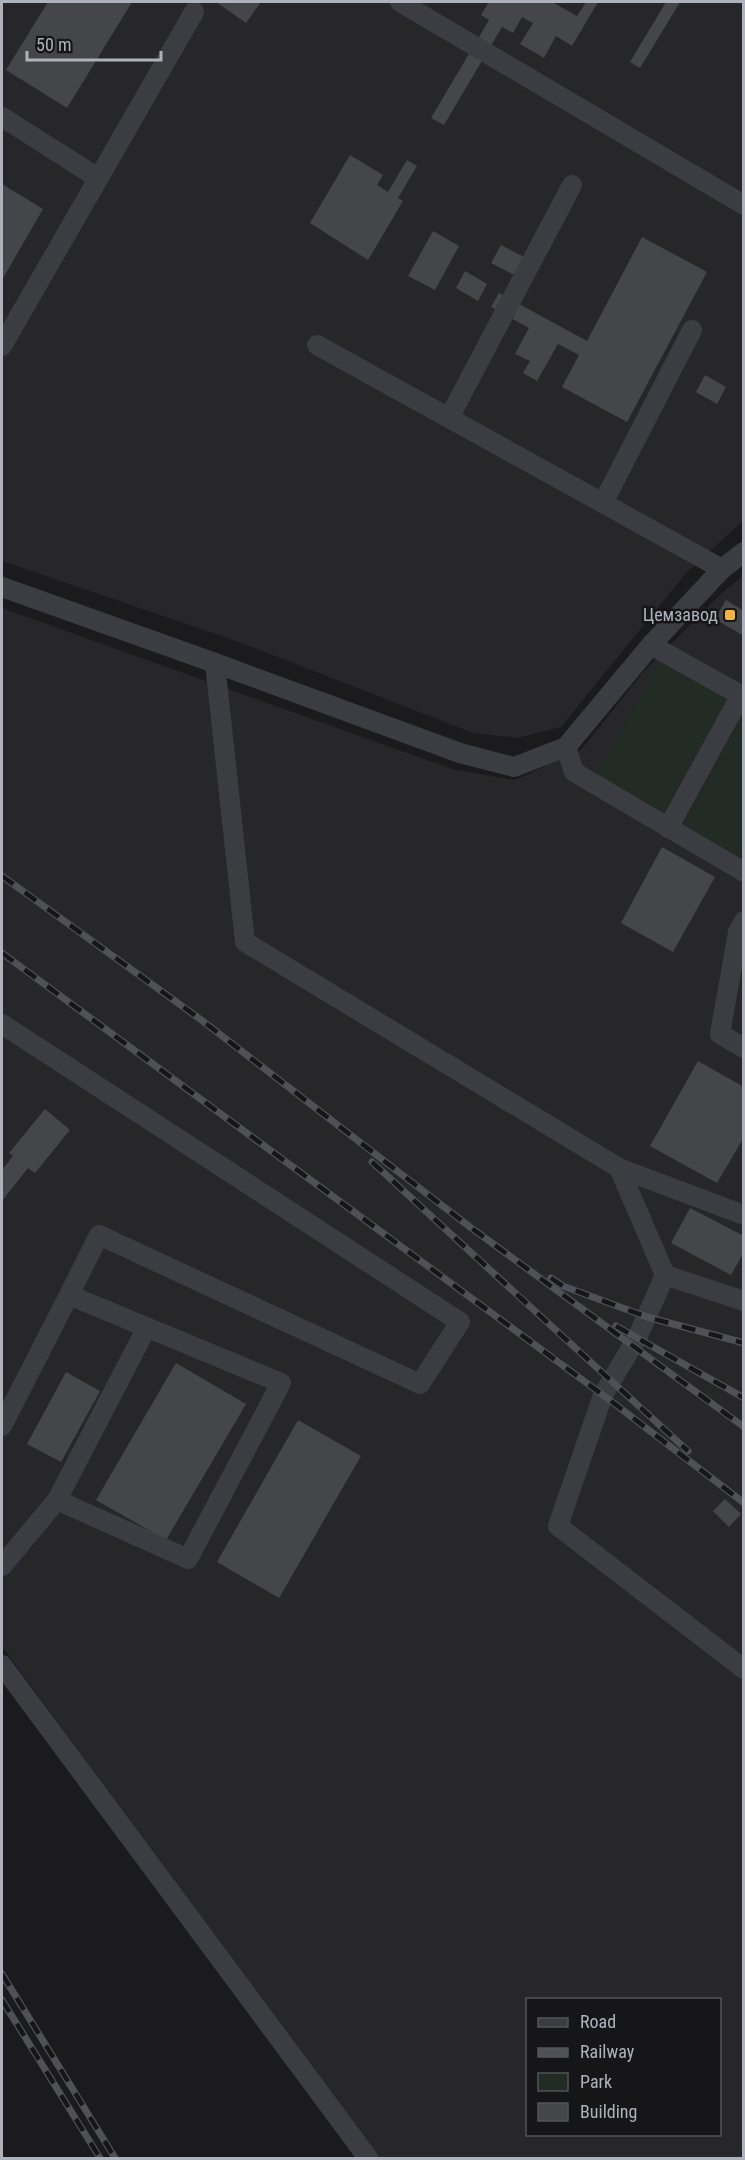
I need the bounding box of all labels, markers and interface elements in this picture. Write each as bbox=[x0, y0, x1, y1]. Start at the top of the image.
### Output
scale bar bbox=[27, 24, 160, 62]
text: 50 m bbox=[36, 34, 71, 55]
place label: Цемзавод bbox=[643, 604, 718, 625]
marker: Цемзавод bbox=[723, 608, 737, 622]
legend bbox=[526, 1998, 721, 2136]
text: Road bbox=[580, 2011, 616, 2032]
text: Railway bbox=[580, 2041, 635, 2062]
text: Park bbox=[580, 2071, 612, 2092]
text: Building bbox=[580, 2101, 637, 2122]

